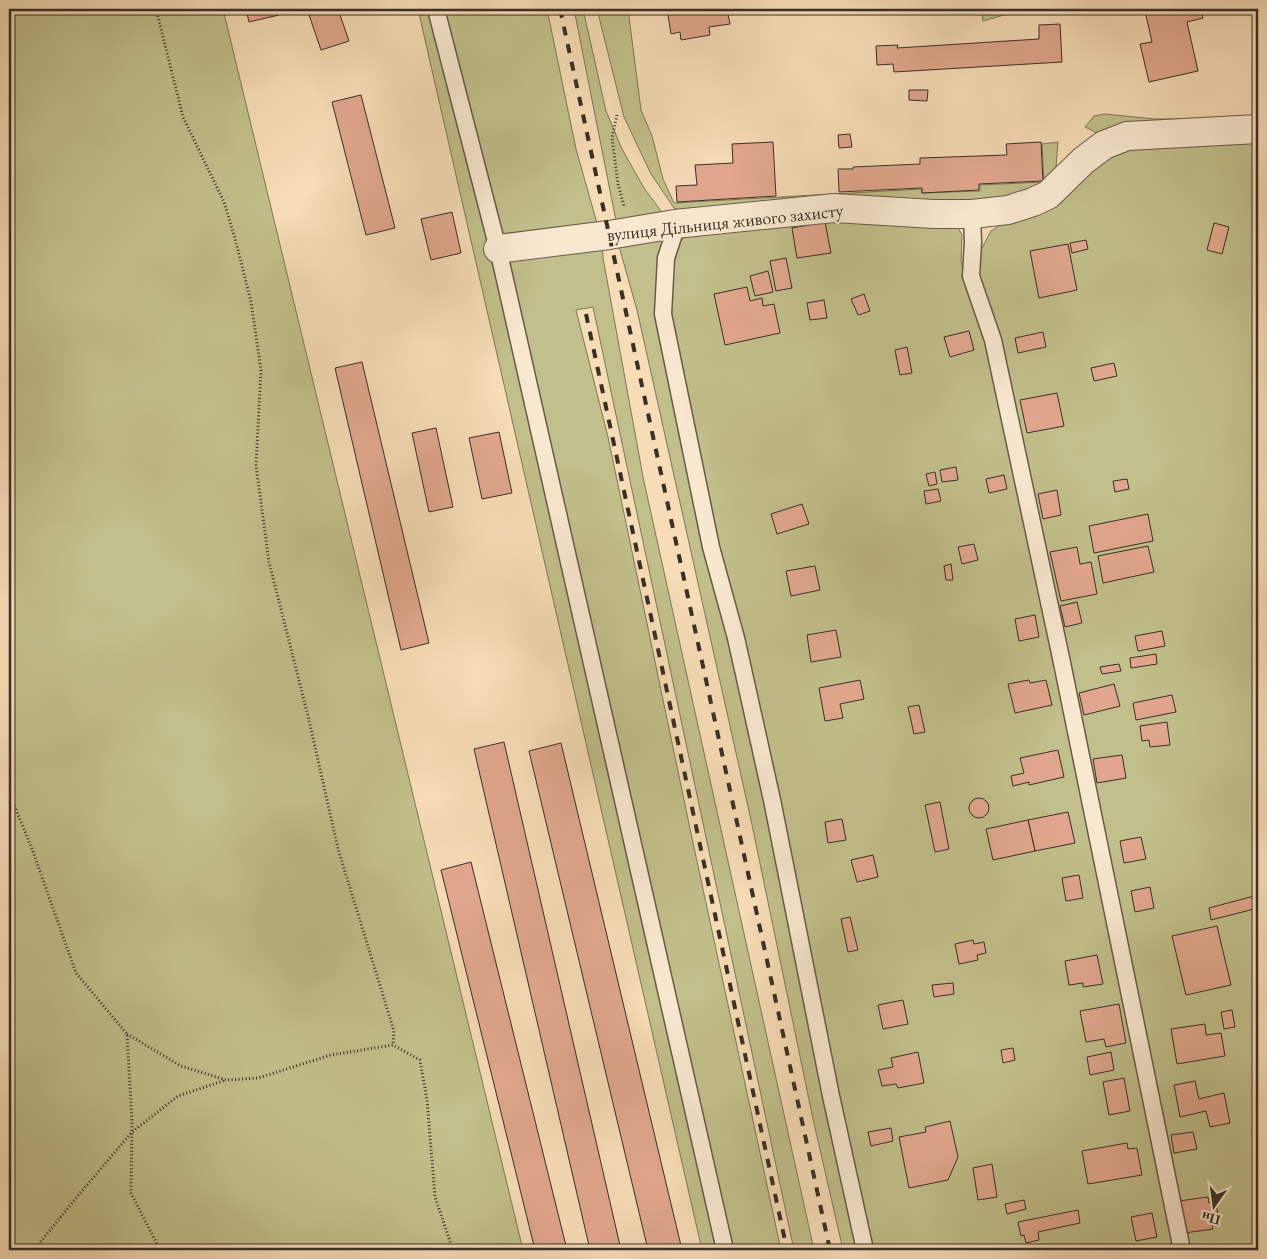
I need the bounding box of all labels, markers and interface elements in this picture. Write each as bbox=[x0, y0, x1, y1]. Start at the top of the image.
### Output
street label: вулиця Дільниця живого захисту bbox=[606, 198, 845, 246]
north arrow bbox=[1190, 1182, 1240, 1232]
text: Пн bbox=[1199, 1208, 1222, 1230]

